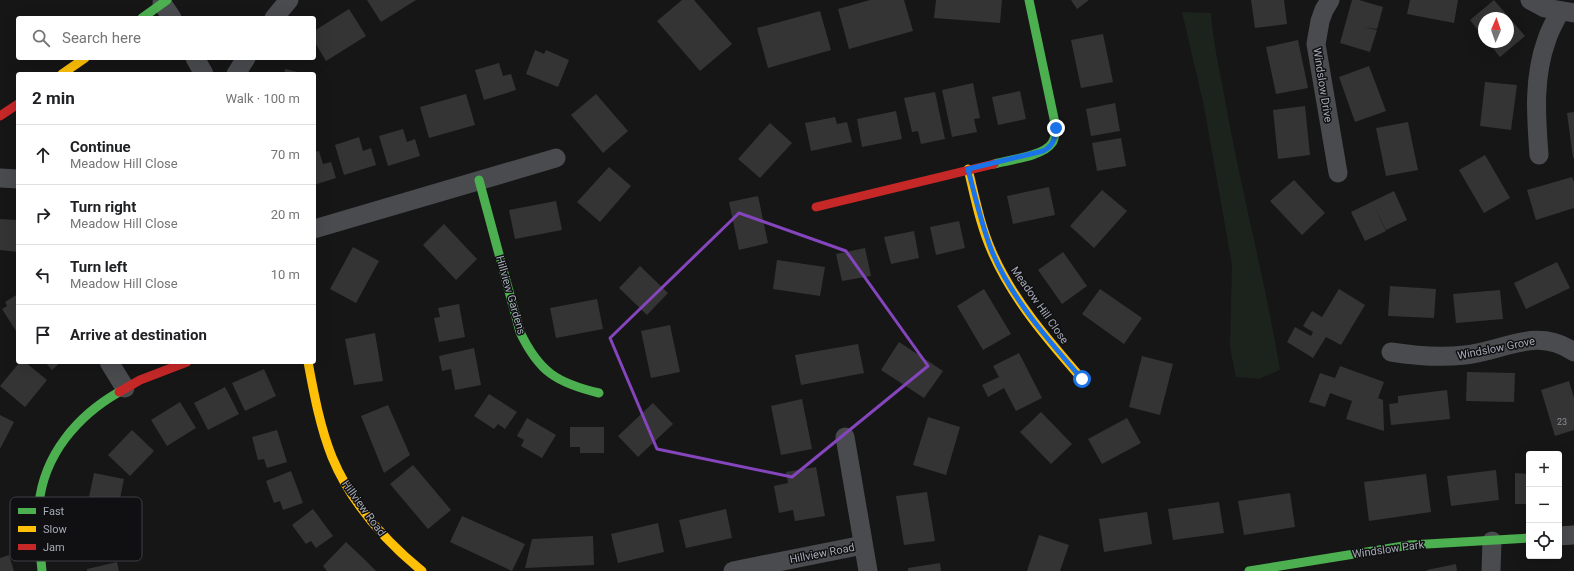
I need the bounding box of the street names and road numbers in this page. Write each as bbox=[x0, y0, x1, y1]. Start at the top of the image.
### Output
street label: Windslow Drive bbox=[1310, 47, 1335, 123]
street label: Hillview Gardens bbox=[493, 254, 528, 336]
street label: Meadow Hill Close bbox=[1008, 264, 1071, 346]
street label: Windslow Grove bbox=[1456, 335, 1536, 362]
street label: Hillview Road bbox=[339, 478, 388, 539]
street label: Windslow Park bbox=[1351, 538, 1425, 561]
street label: Hillview Road bbox=[788, 541, 856, 566]

